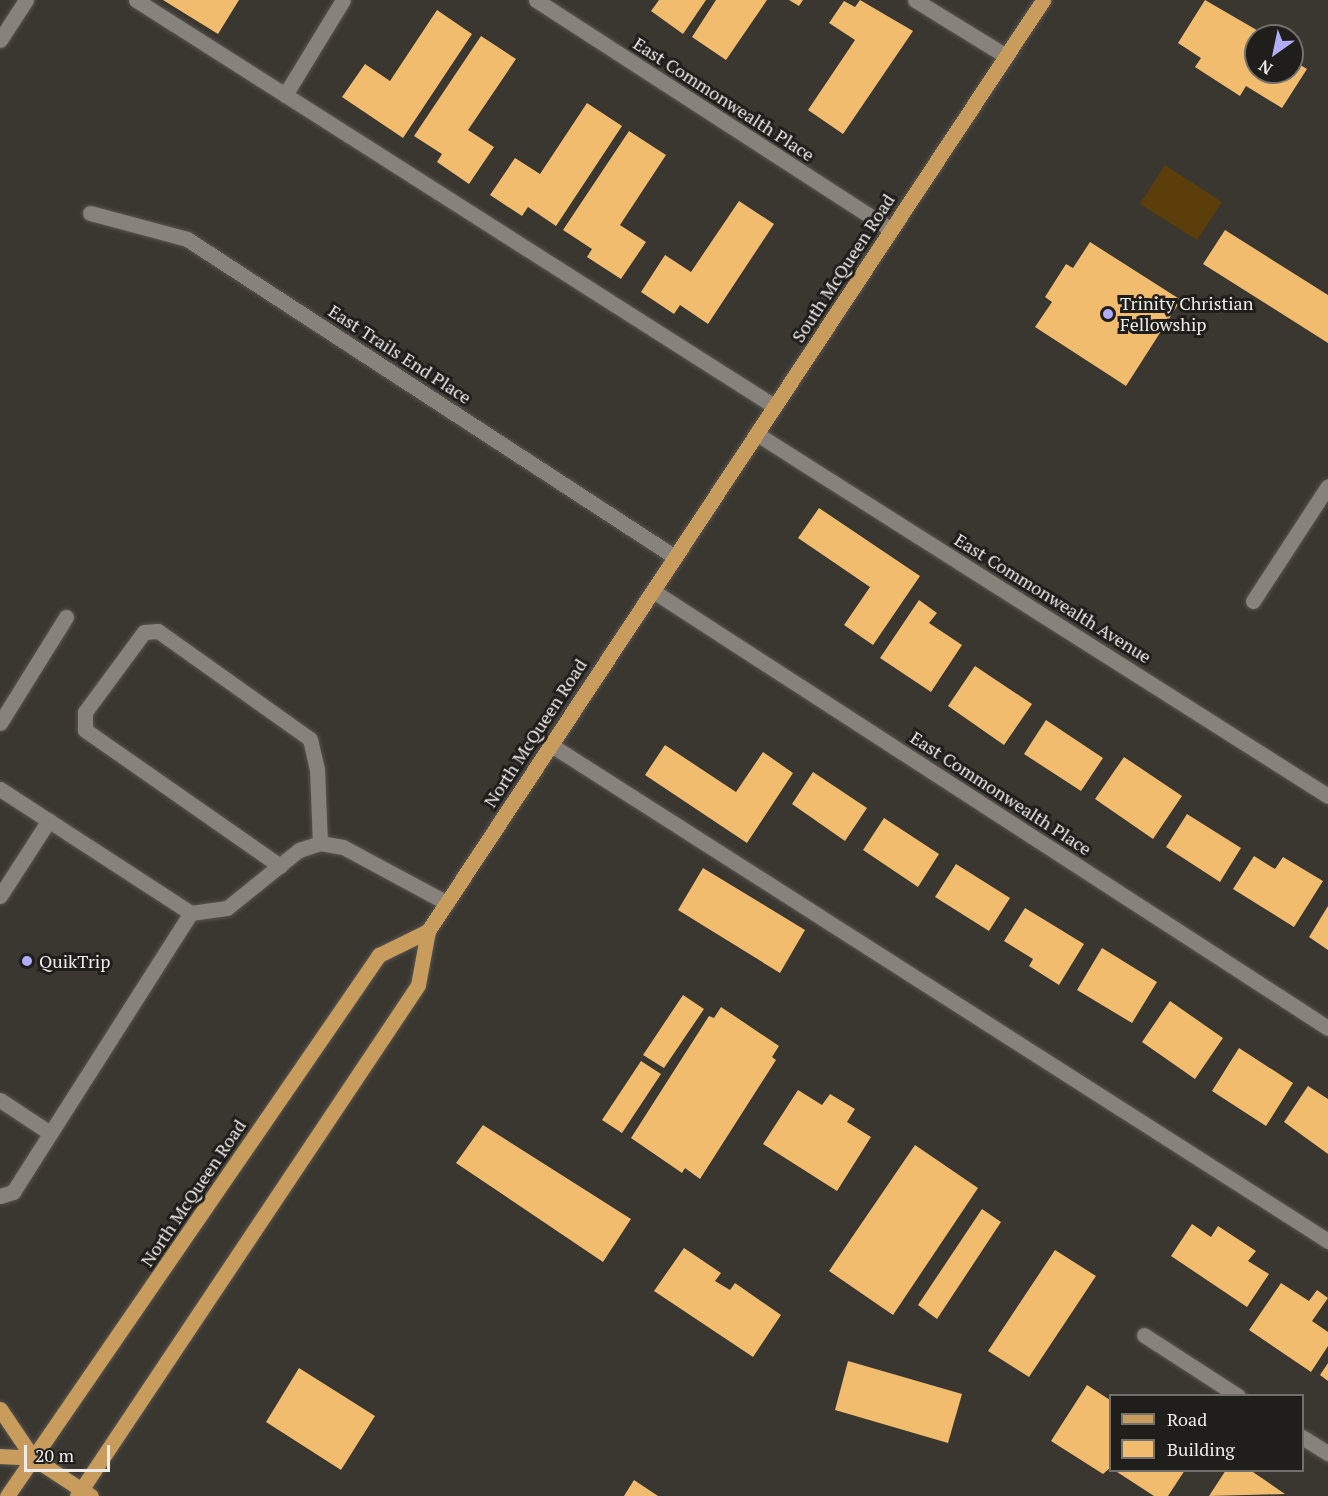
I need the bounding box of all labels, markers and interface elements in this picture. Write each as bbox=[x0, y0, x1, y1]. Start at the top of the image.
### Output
north arrow bbox=[1244, 24, 1304, 84]
street label: East Commonwealth Place bbox=[629, 32, 819, 166]
text: N bbox=[1254, 55, 1276, 80]
street label: South McQueen Road bbox=[787, 190, 899, 346]
place label: Trinity Christian Fellowship bbox=[1120, 293, 1253, 336]
street label: East Trails End Place bbox=[325, 300, 475, 408]
marker: Trinity Christian Fellowship bbox=[1101, 307, 1115, 321]
street label: East Commonwealth Avenue bbox=[950, 528, 1156, 668]
street label: North McQueen Road bbox=[479, 655, 591, 811]
street label: East Commonwealth Place bbox=[906, 726, 1096, 860]
place label: QuikTrip bbox=[39, 950, 110, 972]
marker: QuikTrip bbox=[20, 954, 34, 968]
street label: North McQueen Road bbox=[136, 1115, 250, 1271]
legend bbox=[1109, 1394, 1304, 1472]
text: Road bbox=[1167, 1407, 1207, 1431]
scale bar bbox=[27, 1433, 112, 1471]
text: Building bbox=[1167, 1437, 1235, 1461]
text: 20 m bbox=[35, 1443, 74, 1467]

